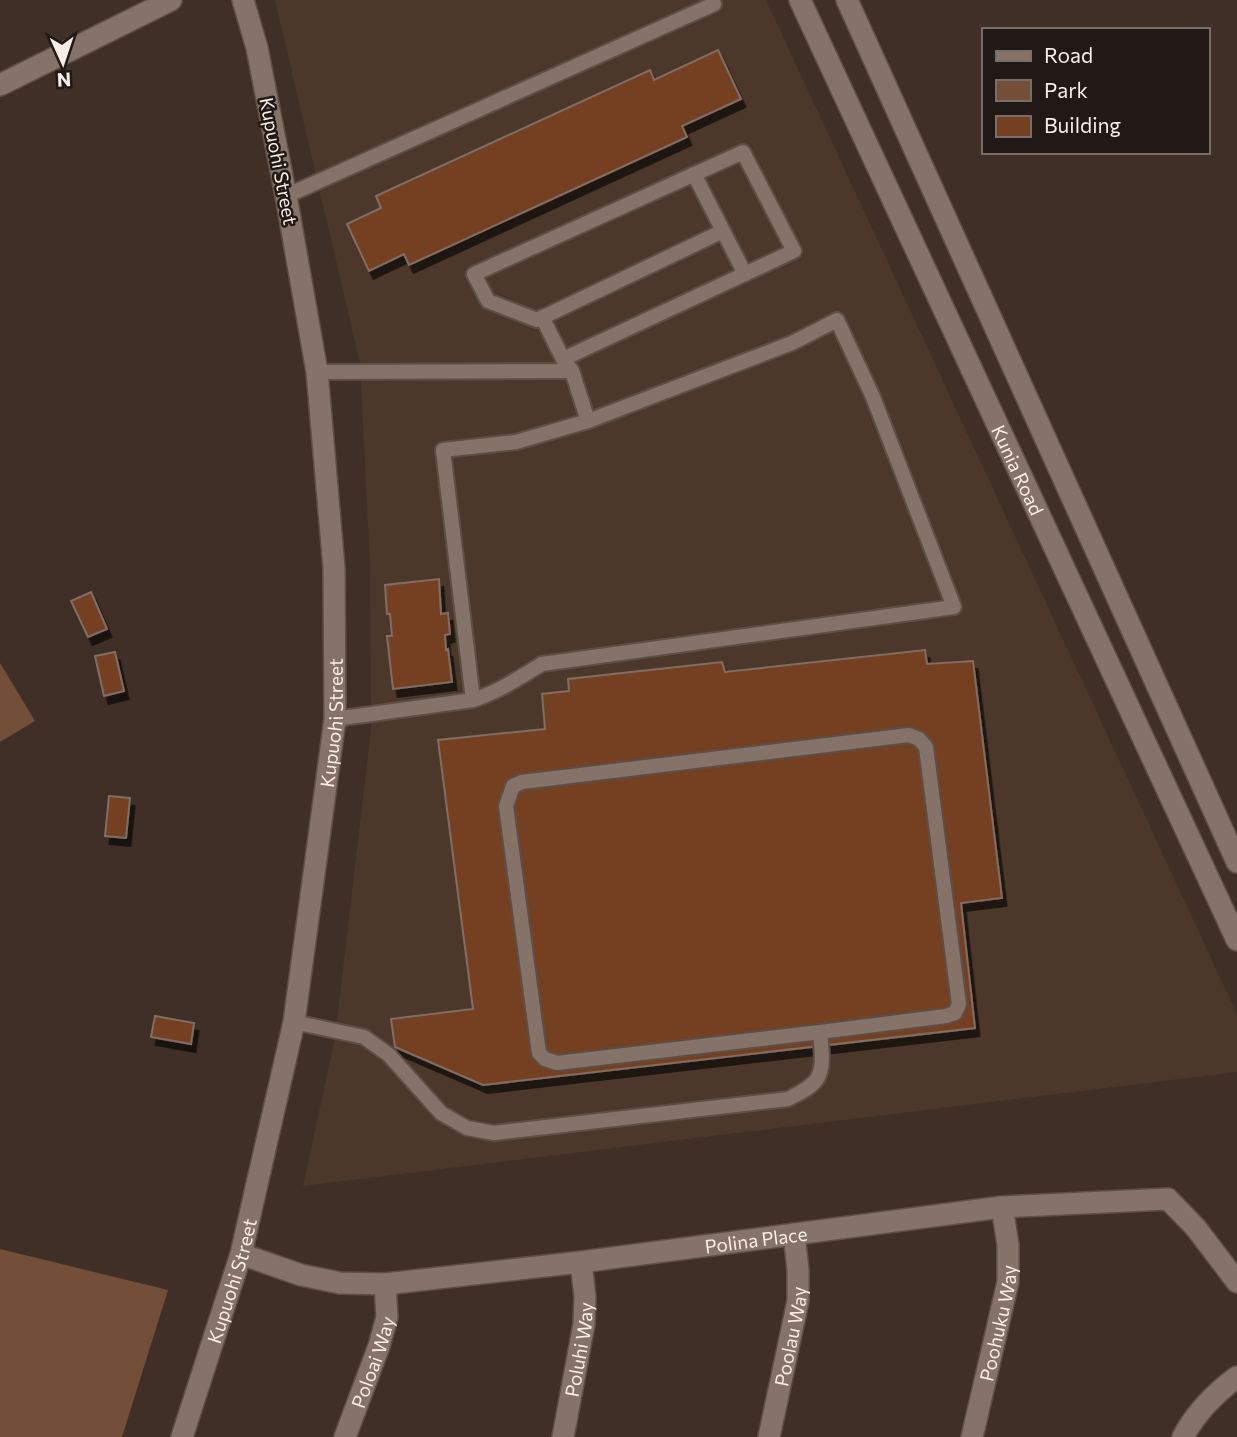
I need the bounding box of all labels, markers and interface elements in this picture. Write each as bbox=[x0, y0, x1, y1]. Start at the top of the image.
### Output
north arrow bbox=[28, 28, 98, 98]
legend bbox=[982, 28, 1209, 154]
text: Road bbox=[1044, 42, 1093, 67]
text: N bbox=[56, 69, 72, 92]
text: Park bbox=[1044, 77, 1088, 102]
street label: Kupuohi Street bbox=[255, 95, 303, 227]
text: Building bbox=[1044, 112, 1121, 137]
street label: Kunia Road bbox=[988, 421, 1049, 518]
street label: Kupuohi Street bbox=[314, 658, 347, 789]
street label: Kupuohi Street bbox=[202, 1216, 260, 1346]
street label: Polina Place bbox=[703, 1221, 809, 1257]
street label: Poohuku Way bbox=[974, 1265, 1020, 1383]
street label: Poolau Way bbox=[769, 1286, 810, 1388]
street label: Poluhi Way bbox=[559, 1301, 596, 1399]
street label: Poloai Way bbox=[345, 1313, 398, 1411]

